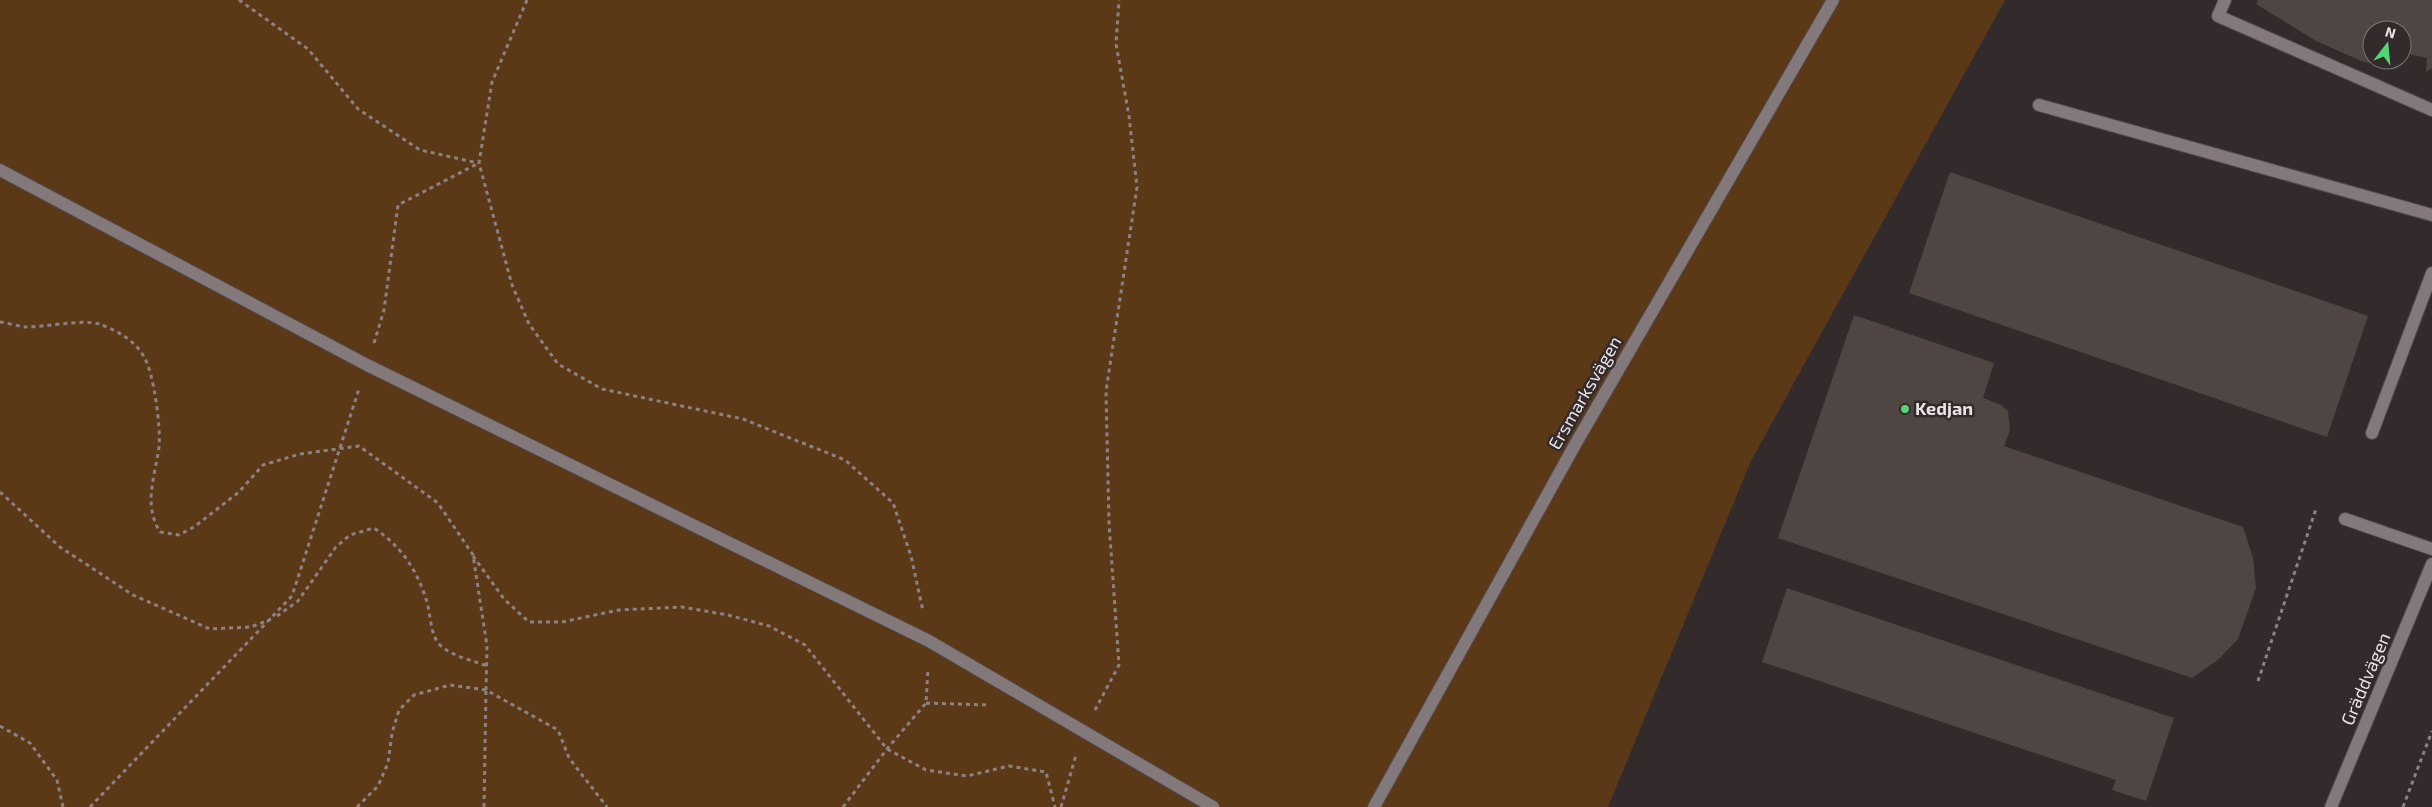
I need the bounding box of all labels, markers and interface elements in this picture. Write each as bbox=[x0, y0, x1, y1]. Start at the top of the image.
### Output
north arrow bbox=[2362, 20, 2412, 70]
text: N bbox=[2384, 22, 2398, 42]
street label: Ersmarksvägen bbox=[1543, 332, 1625, 453]
place label: Kedjan bbox=[1915, 397, 1973, 419]
marker: Kedjan bbox=[1899, 403, 1911, 415]
street label: Gräddvägen bbox=[2336, 629, 2394, 728]

